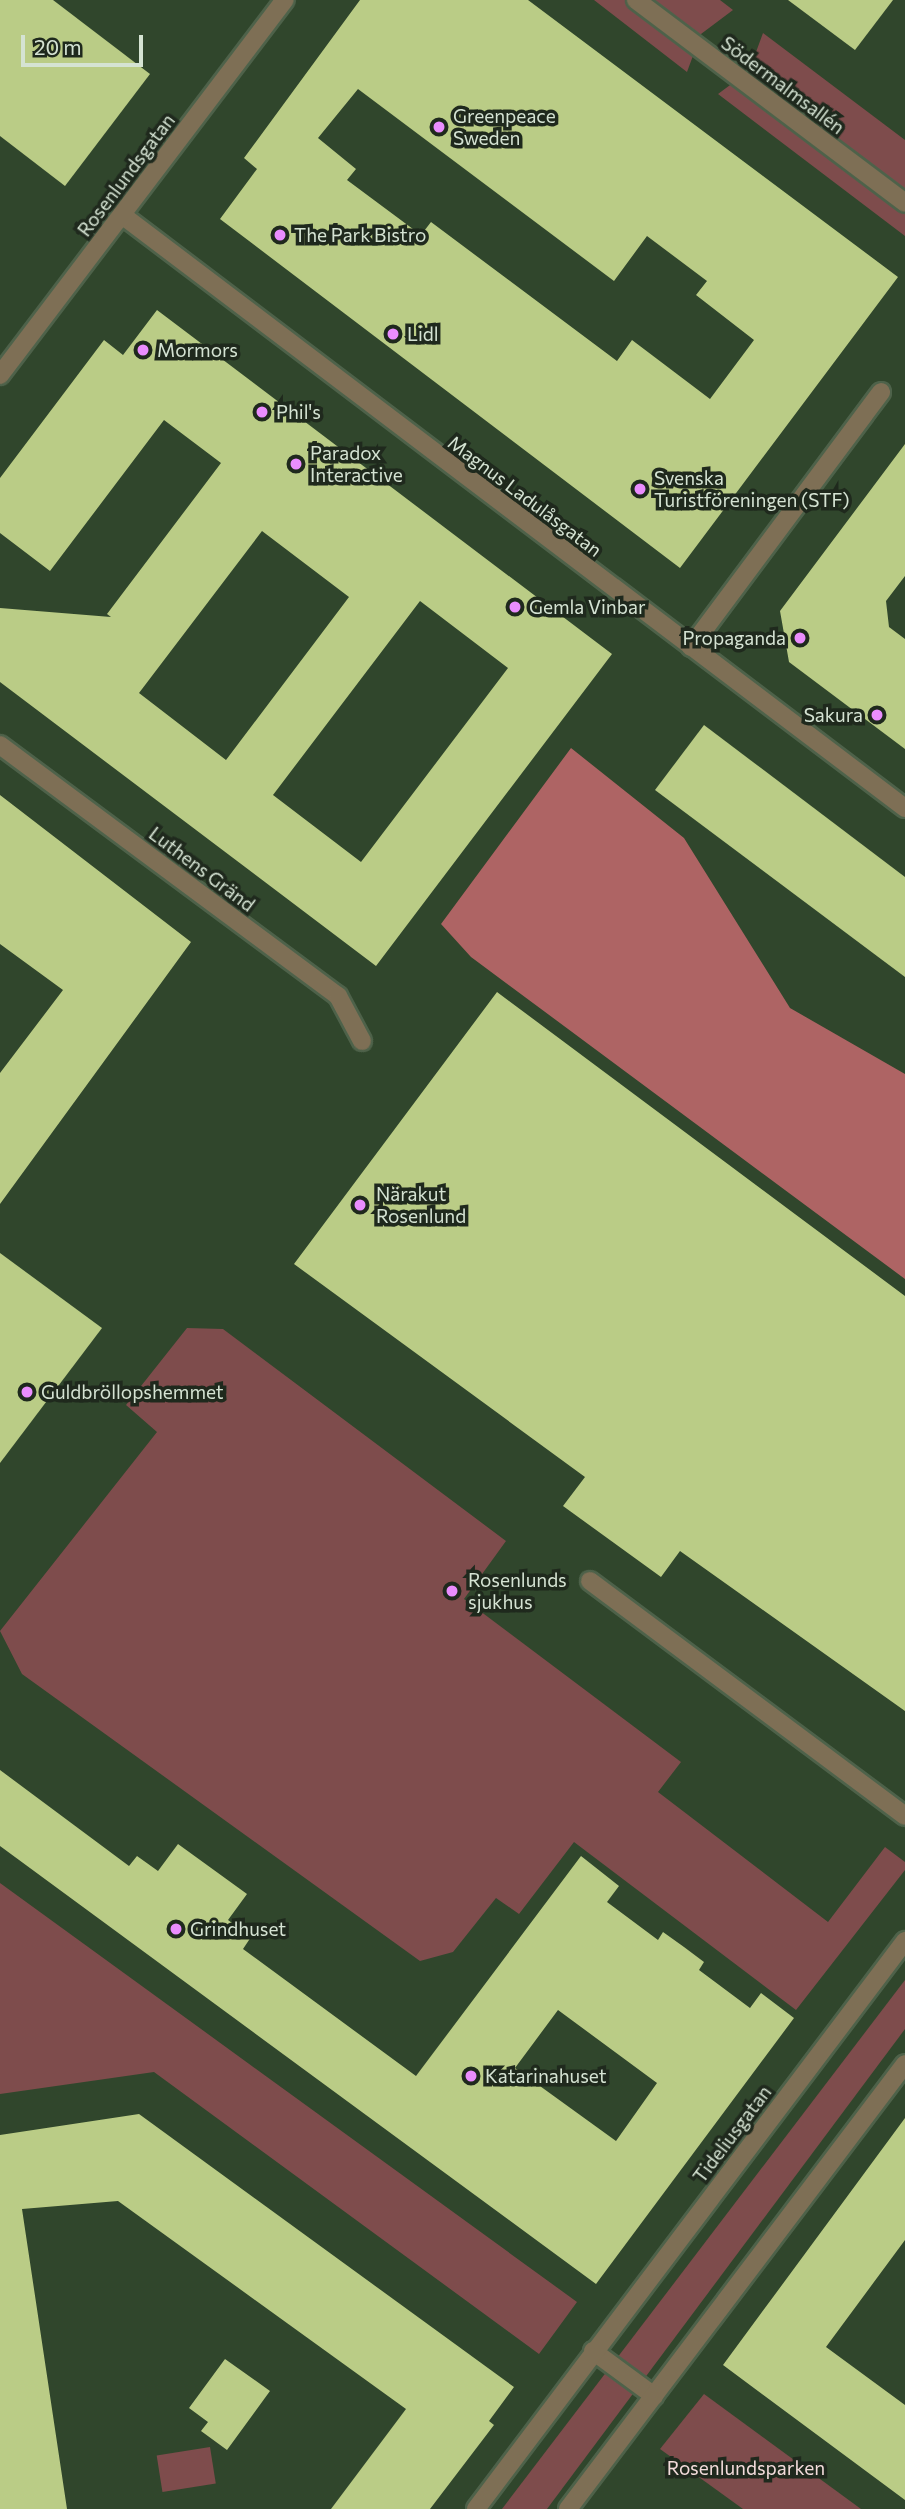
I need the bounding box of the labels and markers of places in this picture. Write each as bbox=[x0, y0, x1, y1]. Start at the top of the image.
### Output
place label: Greenpeace Sweden bbox=[453, 105, 556, 149]
marker: Greenpeace Sweden bbox=[431, 119, 447, 135]
place label: The Park Bistro bbox=[294, 224, 426, 246]
marker: The Park Bistro bbox=[272, 227, 288, 243]
place label: Lidl bbox=[407, 323, 439, 345]
marker: Lidl bbox=[385, 326, 401, 342]
place label: Mormors bbox=[157, 339, 238, 361]
marker: Mormors bbox=[135, 342, 151, 358]
place label: Phil's bbox=[276, 401, 321, 423]
marker: Phil's bbox=[254, 404, 270, 420]
place label: Paradox Interactive bbox=[310, 442, 403, 486]
marker: Paradox Interactive bbox=[288, 456, 304, 472]
place label: Svenska Turistföreningen (STF) bbox=[654, 467, 850, 511]
marker: Svenska Turistföreningen (STF) bbox=[632, 481, 648, 497]
place label: Gemla Vinbar bbox=[529, 596, 646, 618]
marker: Gemla Vinbar bbox=[507, 599, 523, 615]
place label: Propaganda bbox=[682, 627, 786, 649]
marker: Propaganda bbox=[792, 630, 808, 646]
place label: Sakura bbox=[804, 704, 863, 726]
marker: Sakura bbox=[869, 707, 885, 723]
place label: Närakut Rosenlund bbox=[376, 1183, 466, 1227]
marker: Närakut Rosenlund bbox=[350, 1195, 370, 1215]
place label: Guldbröllopshemmet bbox=[41, 1381, 224, 1403]
marker: Guldbröllopshemmet bbox=[19, 1384, 35, 1400]
place label: Rosenlunds sjukhus bbox=[468, 1569, 567, 1613]
marker: Rosenlunds sjukhus bbox=[442, 1581, 462, 1601]
place label: Grindhuset bbox=[190, 1918, 286, 1940]
marker: Grindhuset bbox=[168, 1921, 184, 1937]
place label: Katarinahuset bbox=[485, 2065, 607, 2087]
marker: Katarinahuset bbox=[463, 2068, 479, 2084]

